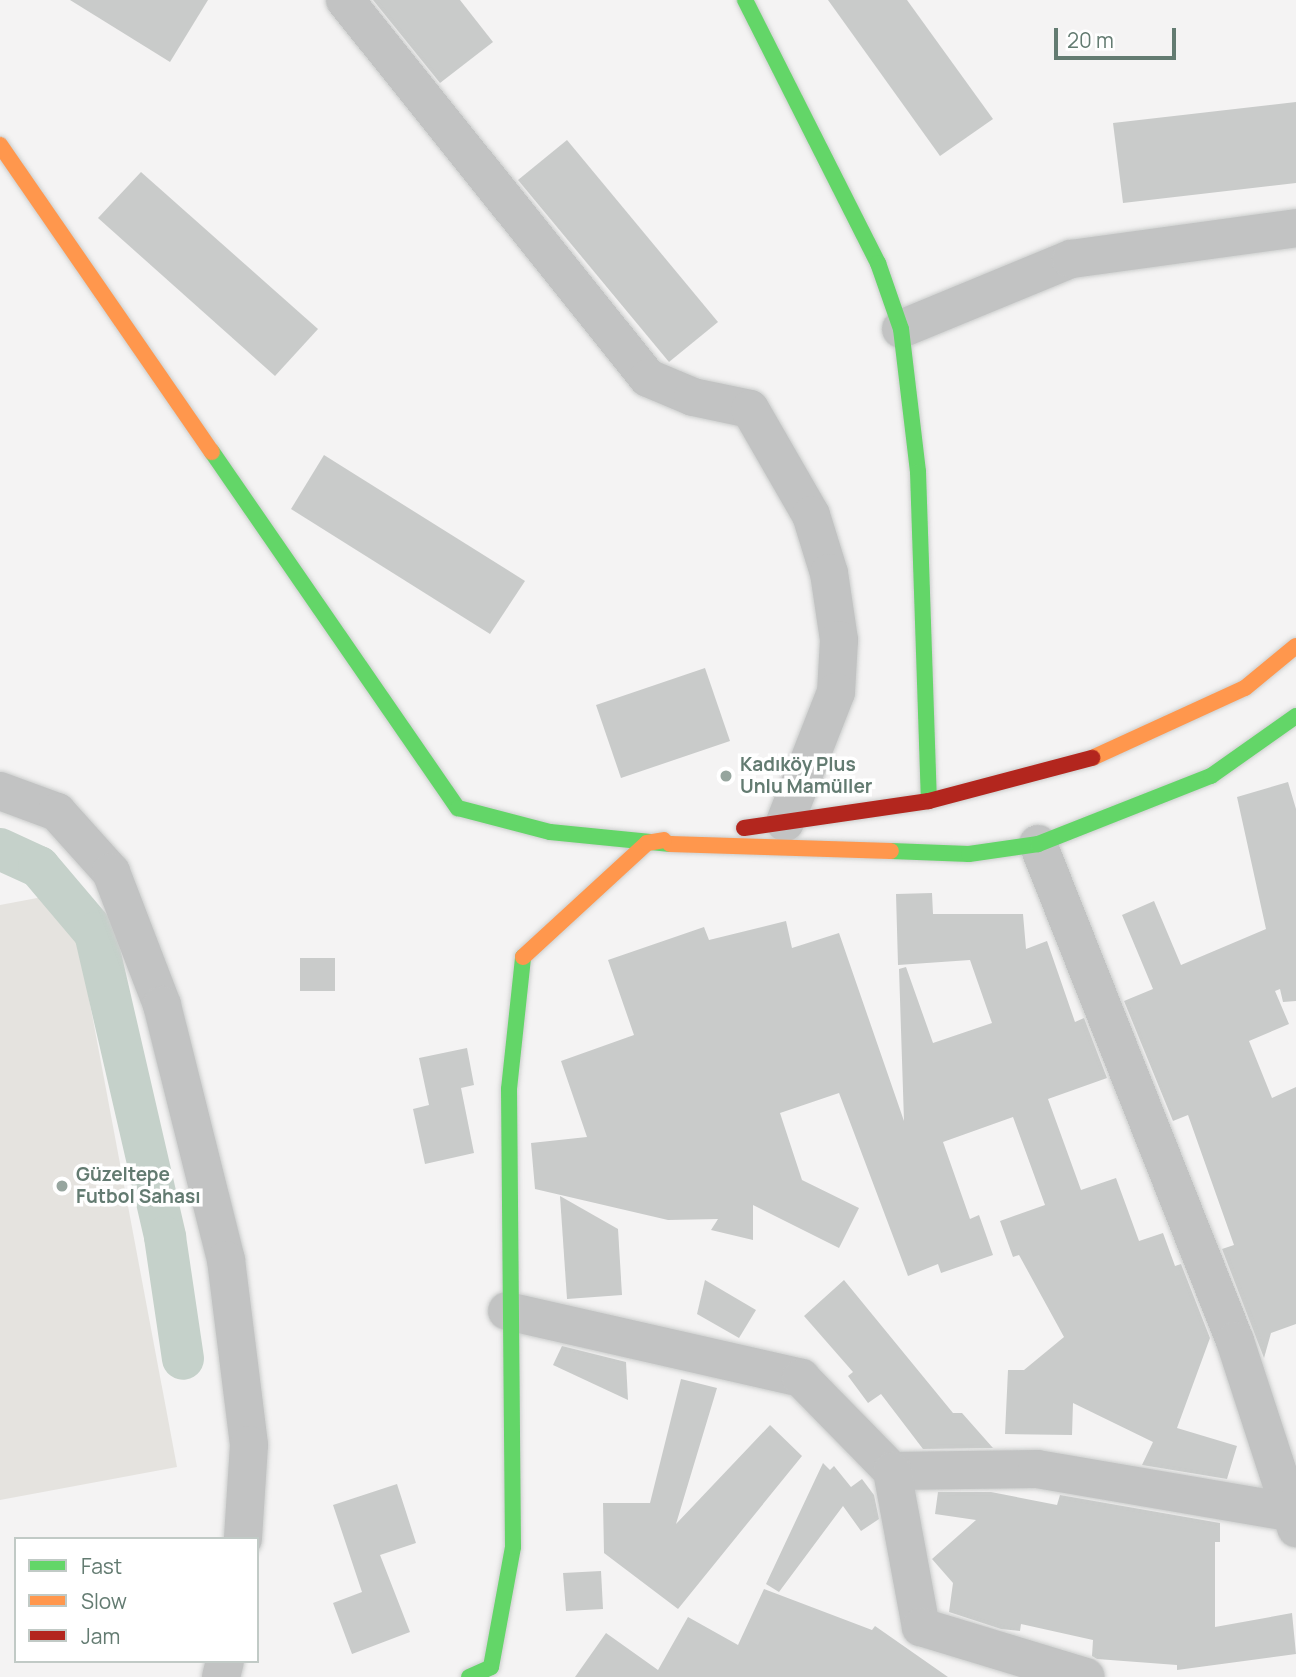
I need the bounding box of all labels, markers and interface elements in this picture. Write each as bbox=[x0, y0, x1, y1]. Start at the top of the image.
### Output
scale bar bbox=[1058, 14, 1180, 58]
text: 20 m bbox=[1067, 26, 1114, 54]
place label: Kadıköy Plus Unlu Mamüller bbox=[740, 754, 872, 798]
marker: Kadıköy Plus Unlu Mamüller bbox=[718, 768, 734, 784]
place label: Güzeltepe Futbol Sahası bbox=[76, 1164, 201, 1208]
marker: Güzeltepe Futbol Sahası bbox=[54, 1178, 70, 1194]
legend bbox=[14, 1537, 259, 1663]
text: Fast bbox=[81, 1552, 122, 1580]
text: Slow bbox=[81, 1587, 127, 1615]
text: Jam bbox=[81, 1622, 120, 1650]

